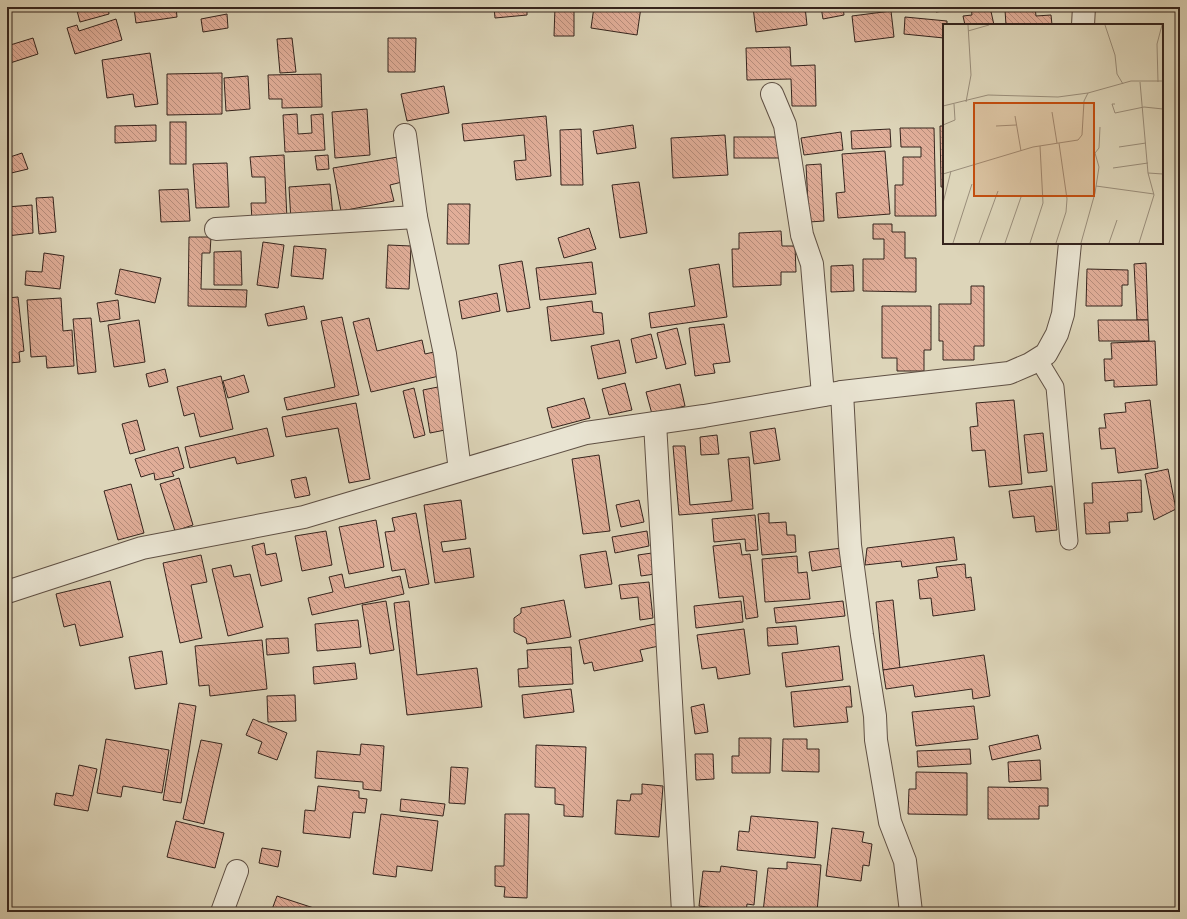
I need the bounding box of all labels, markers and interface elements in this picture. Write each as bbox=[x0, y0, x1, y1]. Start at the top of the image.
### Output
inset map bbox=[943, 24, 1163, 244]

